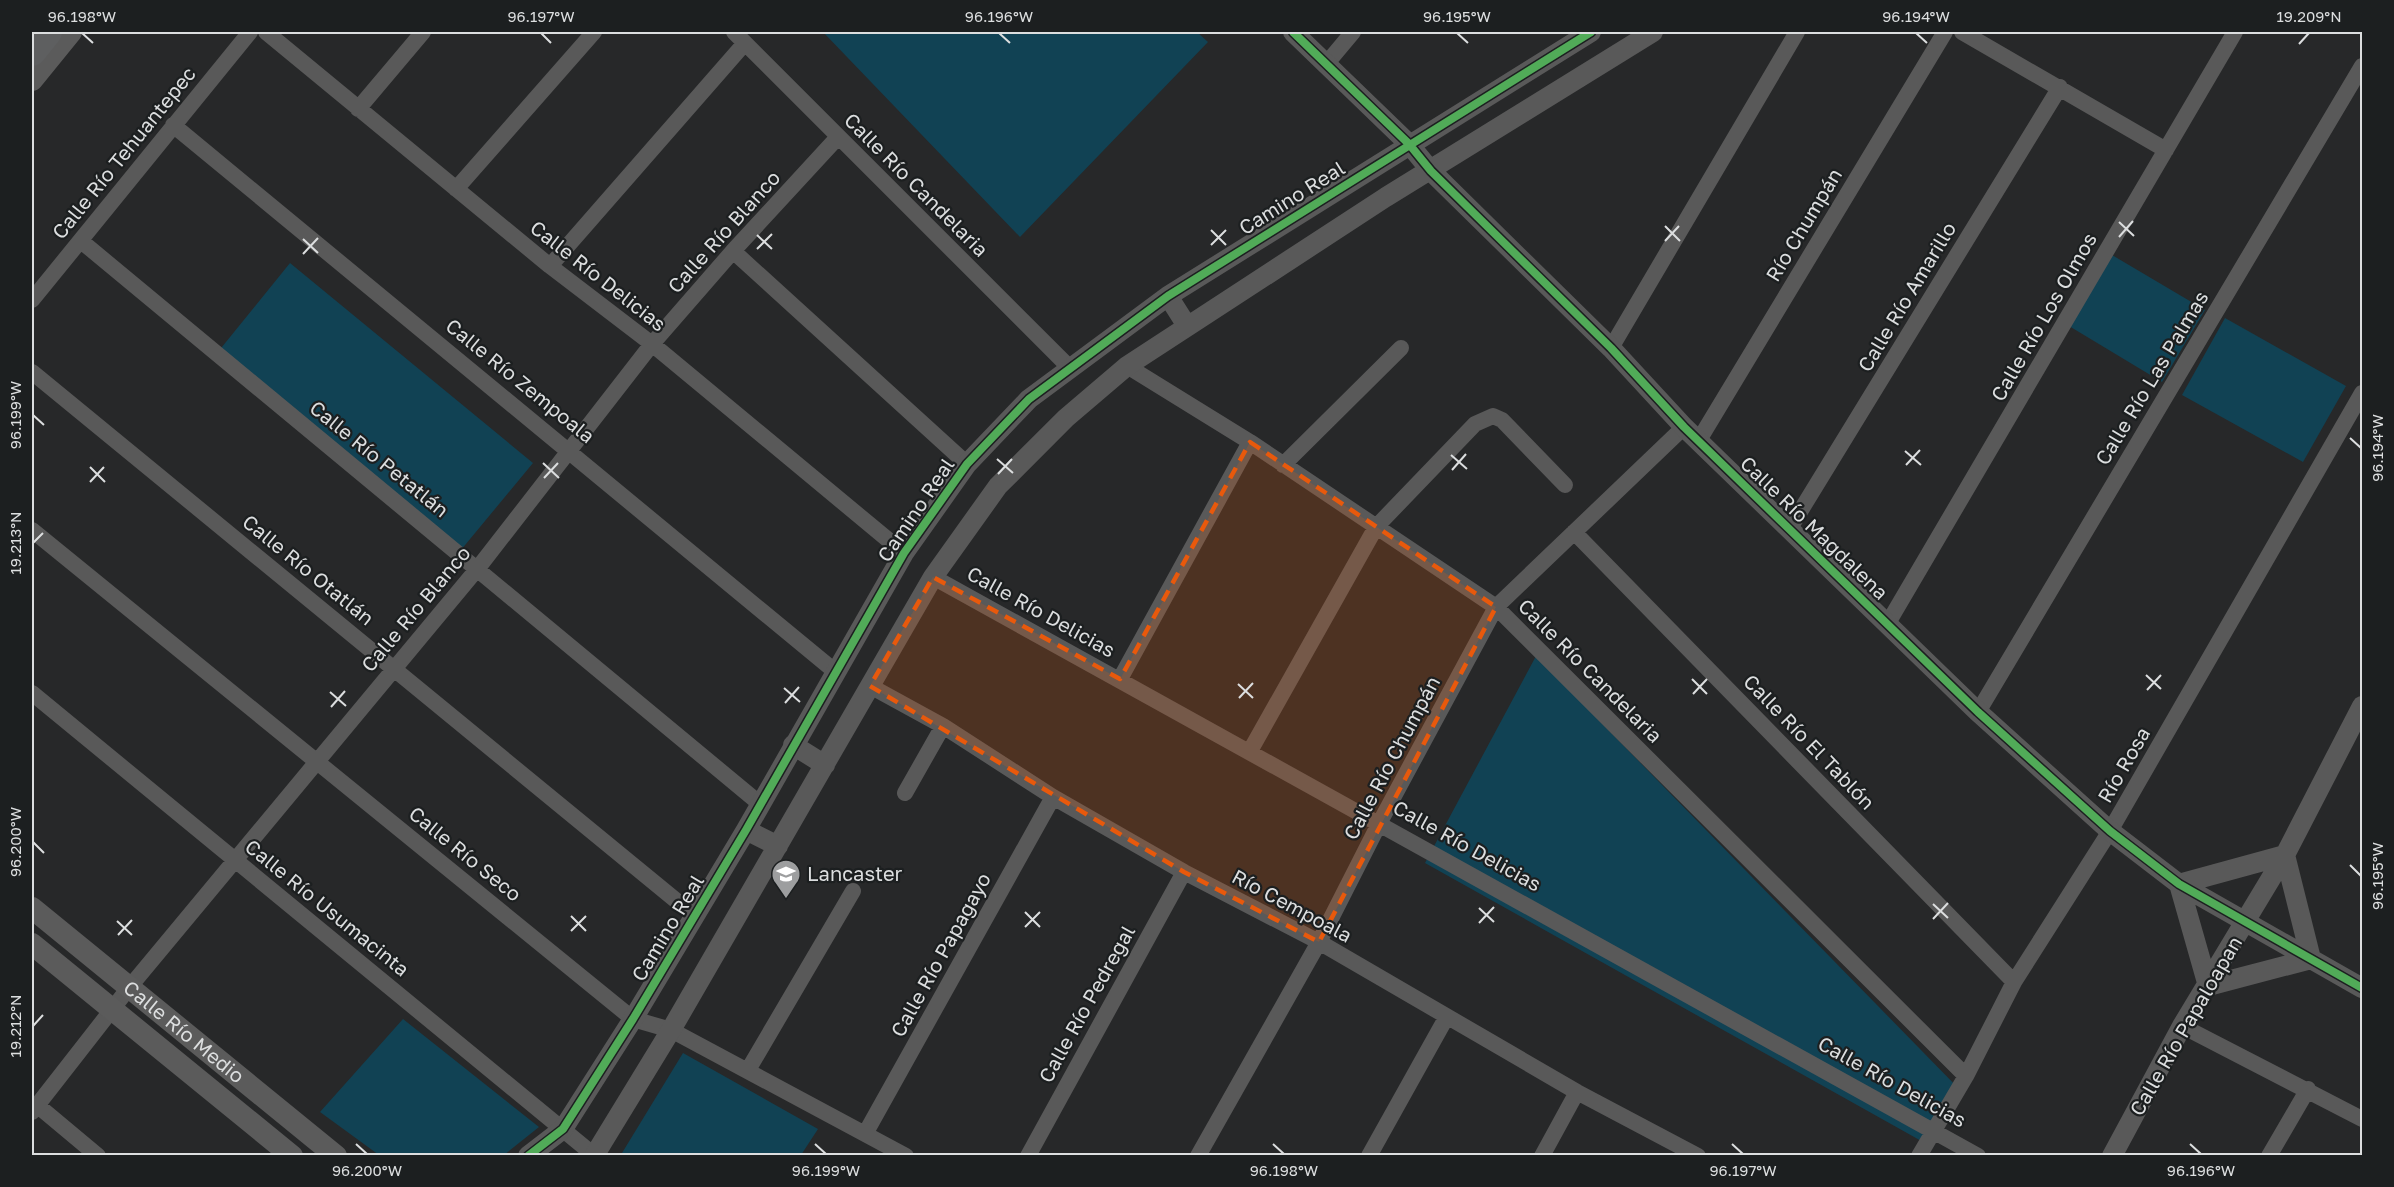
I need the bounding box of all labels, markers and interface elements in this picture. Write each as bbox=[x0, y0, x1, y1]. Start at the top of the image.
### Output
text: 96.198°W bbox=[48, 7, 116, 25]
text: 96.197°W bbox=[507, 7, 575, 25]
text: 96.196°W bbox=[965, 7, 1033, 25]
text: 96.195°W bbox=[1423, 7, 1491, 25]
text: 96.194°W bbox=[1882, 7, 1950, 25]
text: 19.209°N bbox=[2276, 7, 2342, 25]
street label: Calle Río Tehuantepec bbox=[46, 61, 200, 243]
street label: Calle Río Candelaria bbox=[840, 107, 994, 261]
street label: Camino Real bbox=[1234, 155, 1349, 239]
street label: Río Chumpán bbox=[1760, 164, 1846, 285]
street label: Calle Río Blanco bbox=[662, 165, 784, 297]
street label: Calle Río Delicias bbox=[526, 215, 671, 336]
street label: Calle Río Amarillo bbox=[1852, 217, 1960, 376]
street label: Calle Río Los Olmos bbox=[1985, 228, 2101, 405]
street label: Calle Río Las Palmas bbox=[2090, 286, 2213, 469]
street label: Calle Río Zempoala bbox=[441, 313, 600, 448]
text: 96.199°W bbox=[6, 381, 24, 449]
street label: Calle Río Petatlán bbox=[305, 395, 454, 522]
text: 96.194°W bbox=[2368, 414, 2386, 482]
street label: Calle Río Magdalena bbox=[1736, 451, 1893, 604]
street label: Camino Real bbox=[872, 453, 959, 566]
street label: Calle Río Otatlán bbox=[238, 509, 379, 630]
text: 19.213°N bbox=[6, 512, 24, 574]
street label: Calle Río Blanco bbox=[356, 541, 475, 676]
street label: Calle Río Delicias bbox=[963, 560, 1120, 662]
street label: Calle Río Candelaria bbox=[1514, 593, 1668, 747]
street label: Calle Río El Tablón bbox=[1739, 669, 1880, 814]
street label: Calle Río Chumpán bbox=[1338, 672, 1444, 843]
street label: Río Rosa bbox=[2092, 722, 2154, 807]
street label: Calle Río Delicias bbox=[1389, 794, 1546, 896]
street label: Calle Río Seco bbox=[405, 801, 527, 906]
text: 96.200°W bbox=[6, 807, 24, 877]
street label: Calle Río Usumacinta bbox=[241, 834, 414, 981]
text: 96.195°W bbox=[2368, 842, 2386, 910]
school or university icon: Lancaster bbox=[770, 858, 802, 900]
place label: Lancaster bbox=[807, 861, 903, 885]
street label: Río Cempoala bbox=[1228, 863, 1356, 947]
street label: Calle Río Papagayo bbox=[885, 868, 995, 1041]
street label: Camino Real bbox=[626, 870, 708, 985]
street label: Calle Río Pedregal bbox=[1033, 921, 1139, 1086]
street label: Calle Río Papaloapan bbox=[2124, 931, 2246, 1120]
street label: Calle Río Medio bbox=[119, 975, 250, 1087]
text: 19.212°N bbox=[6, 995, 24, 1057]
street label: Calle Río Delicias bbox=[1814, 1030, 1971, 1132]
text: 96.200°W bbox=[332, 1161, 402, 1179]
text: 96.199°W bbox=[792, 1161, 860, 1179]
text: 96.198°W bbox=[1250, 1161, 1318, 1179]
text: 96.197°W bbox=[1709, 1161, 1777, 1179]
text: 96.196°W bbox=[2167, 1161, 2235, 1179]

